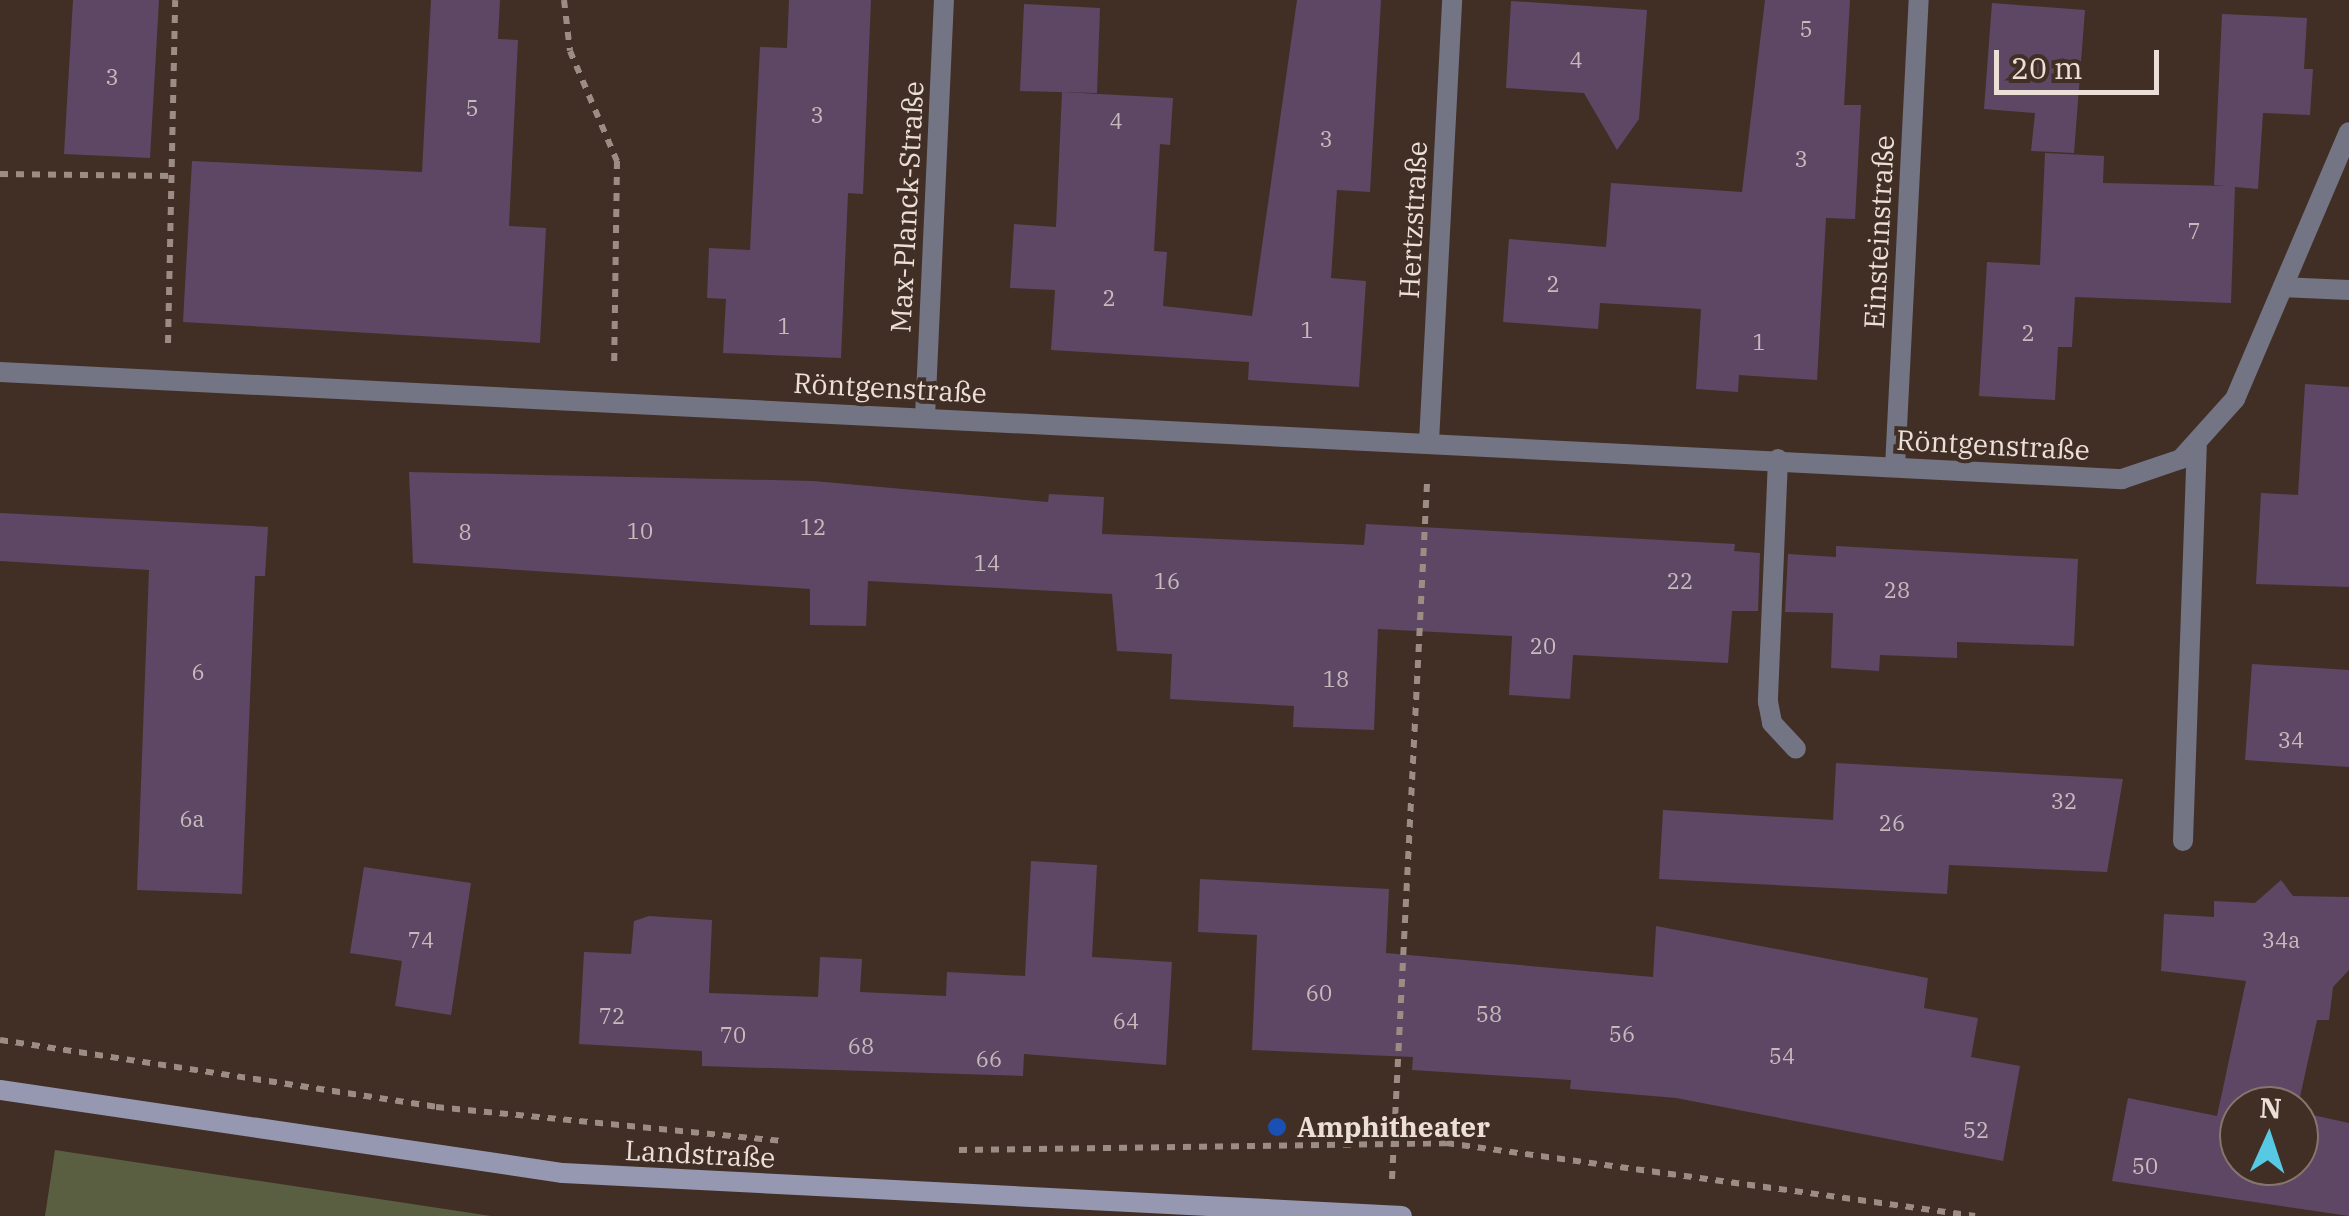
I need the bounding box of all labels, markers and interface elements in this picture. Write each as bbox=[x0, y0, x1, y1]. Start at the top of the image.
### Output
house number: 5 bbox=[1799, 16, 1813, 42]
scale bar bbox=[1999, 30, 2164, 92]
house number: 4 bbox=[1569, 47, 1583, 73]
text: 20 m bbox=[2011, 48, 2083, 87]
house number: 3 bbox=[105, 64, 119, 90]
street label: Max-Planck-Straße bbox=[884, 80, 930, 334]
house number: 5 bbox=[465, 95, 479, 121]
house number: 3 bbox=[810, 102, 824, 128]
house number: 4 bbox=[1109, 108, 1123, 134]
house number: 3 bbox=[1319, 126, 1333, 152]
street label: Einsteinstraße bbox=[1857, 134, 1901, 330]
street label: Hertzstraße bbox=[1392, 140, 1434, 300]
house number: 3 bbox=[1794, 146, 1808, 172]
house number: 7 bbox=[2187, 218, 2201, 244]
house number: 2 bbox=[1546, 271, 1560, 297]
house number: 2 bbox=[1102, 285, 1116, 311]
house number: 1 bbox=[777, 313, 791, 339]
house number: 1 bbox=[1300, 317, 1314, 343]
house number: 2 bbox=[2021, 320, 2035, 346]
house number: 1 bbox=[1752, 329, 1766, 355]
street label: Röntgenstraße bbox=[792, 366, 988, 410]
street label: Röntgenstraße bbox=[1895, 423, 2091, 467]
house number: 12 bbox=[800, 514, 826, 540]
house number: 10 bbox=[627, 518, 653, 544]
house number: 8 bbox=[458, 519, 472, 545]
house number: 14 bbox=[974, 550, 1000, 576]
house number: 16 bbox=[1154, 568, 1180, 594]
house number: 22 bbox=[1667, 568, 1693, 594]
house number: 28 bbox=[1884, 577, 1910, 603]
house number: 20 bbox=[1530, 633, 1556, 659]
house number: 6 bbox=[191, 659, 205, 685]
house number: 18 bbox=[1323, 666, 1349, 692]
house number: 34 bbox=[2278, 727, 2304, 753]
house number: 32 bbox=[2051, 788, 2077, 814]
house number: 6a bbox=[179, 806, 205, 832]
house number: 26 bbox=[1879, 810, 1905, 836]
house number: 74 bbox=[408, 927, 434, 953]
house number: 34a bbox=[2262, 927, 2300, 953]
house number: 60 bbox=[1306, 980, 1332, 1006]
house number: 58 bbox=[1476, 1001, 1502, 1027]
house number: 72 bbox=[599, 1003, 625, 1029]
house number: 64 bbox=[1113, 1008, 1139, 1034]
house number: 56 bbox=[1609, 1021, 1635, 1047]
house number: 70 bbox=[720, 1022, 746, 1048]
house number: 68 bbox=[848, 1033, 874, 1059]
house number: 54 bbox=[1769, 1043, 1795, 1069]
house number: 66 bbox=[976, 1046, 1002, 1072]
north arrow bbox=[2219, 1086, 2319, 1186]
text: N bbox=[2258, 1088, 2283, 1127]
place label: Amphitheater bbox=[1297, 1110, 1490, 1144]
marker: Amphitheater bbox=[1266, 1116, 1288, 1138]
house number: 52 bbox=[1963, 1117, 1989, 1143]
street label: Landstraße bbox=[624, 1133, 776, 1175]
house number: 50 bbox=[2132, 1153, 2158, 1179]

